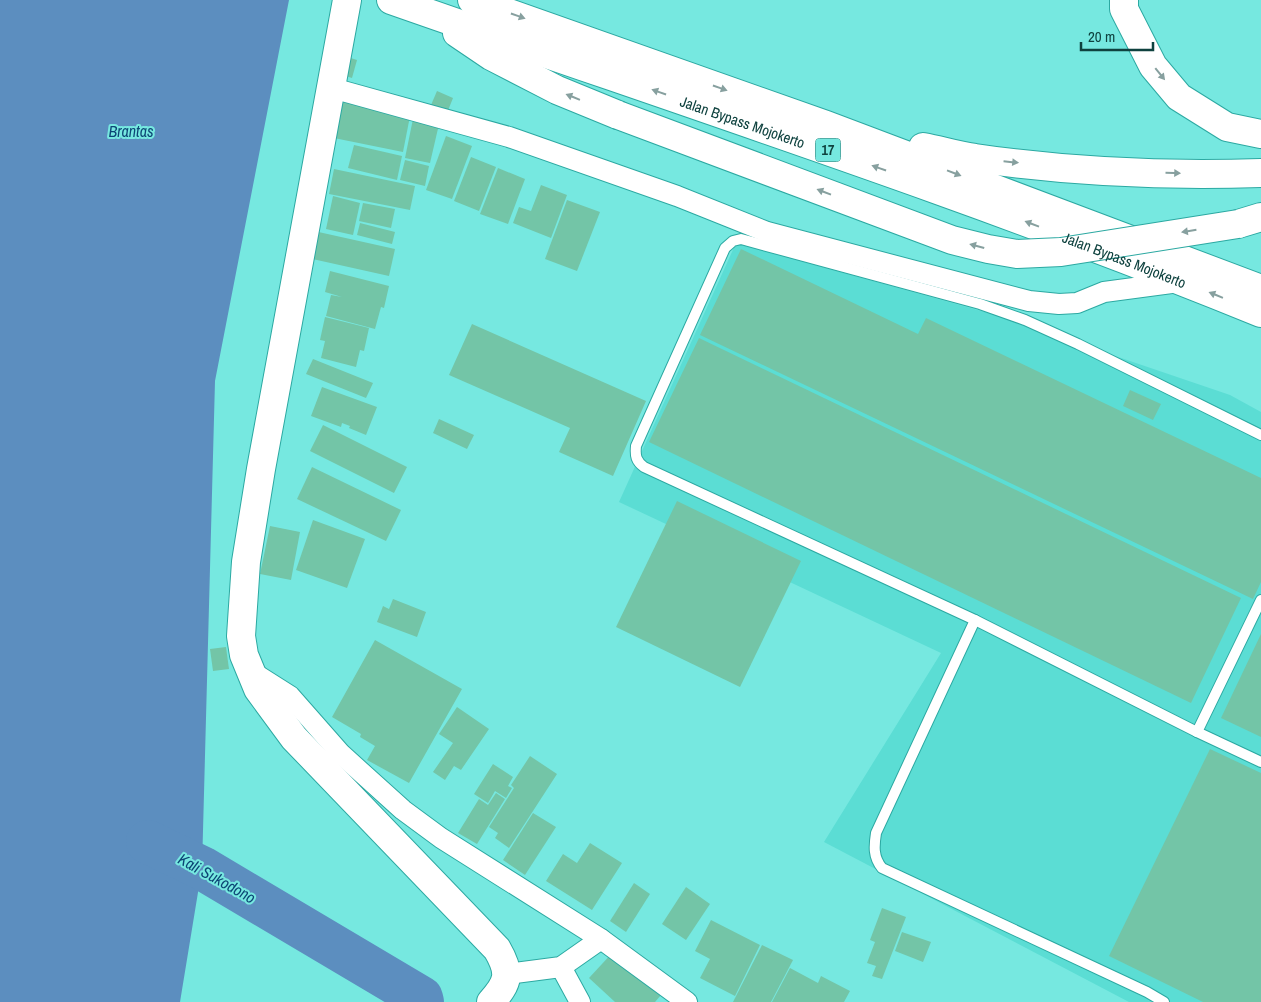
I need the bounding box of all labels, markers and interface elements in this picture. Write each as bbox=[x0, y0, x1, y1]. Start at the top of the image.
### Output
one-way arrow bbox=[510, 13, 525, 20]
scale bar bbox=[1081, 20, 1154, 52]
text: 20 m bbox=[1088, 26, 1115, 47]
one-way arrow bbox=[1154, 68, 1165, 81]
one-way arrow bbox=[713, 84, 728, 92]
one-way arrow bbox=[652, 88, 667, 95]
street label: Jalan Bypass Mojokerto bbox=[677, 90, 808, 153]
one-way arrow bbox=[566, 92, 580, 100]
water label: Brantas bbox=[108, 120, 154, 142]
road number: 17 bbox=[816, 138, 840, 162]
one-way arrow bbox=[1004, 158, 1020, 166]
one-way arrow bbox=[871, 164, 886, 172]
one-way arrow bbox=[947, 169, 962, 177]
one-way arrow bbox=[1165, 170, 1181, 178]
one-way arrow bbox=[816, 188, 831, 196]
one-way arrow bbox=[1024, 220, 1039, 228]
street label: Jalan Bypass Mojokerto bbox=[1060, 226, 1189, 293]
one-way arrow bbox=[1181, 228, 1197, 236]
one-way arrow bbox=[969, 242, 984, 250]
one-way arrow bbox=[1208, 291, 1223, 299]
water label: Kali Sukodono bbox=[174, 848, 260, 908]

